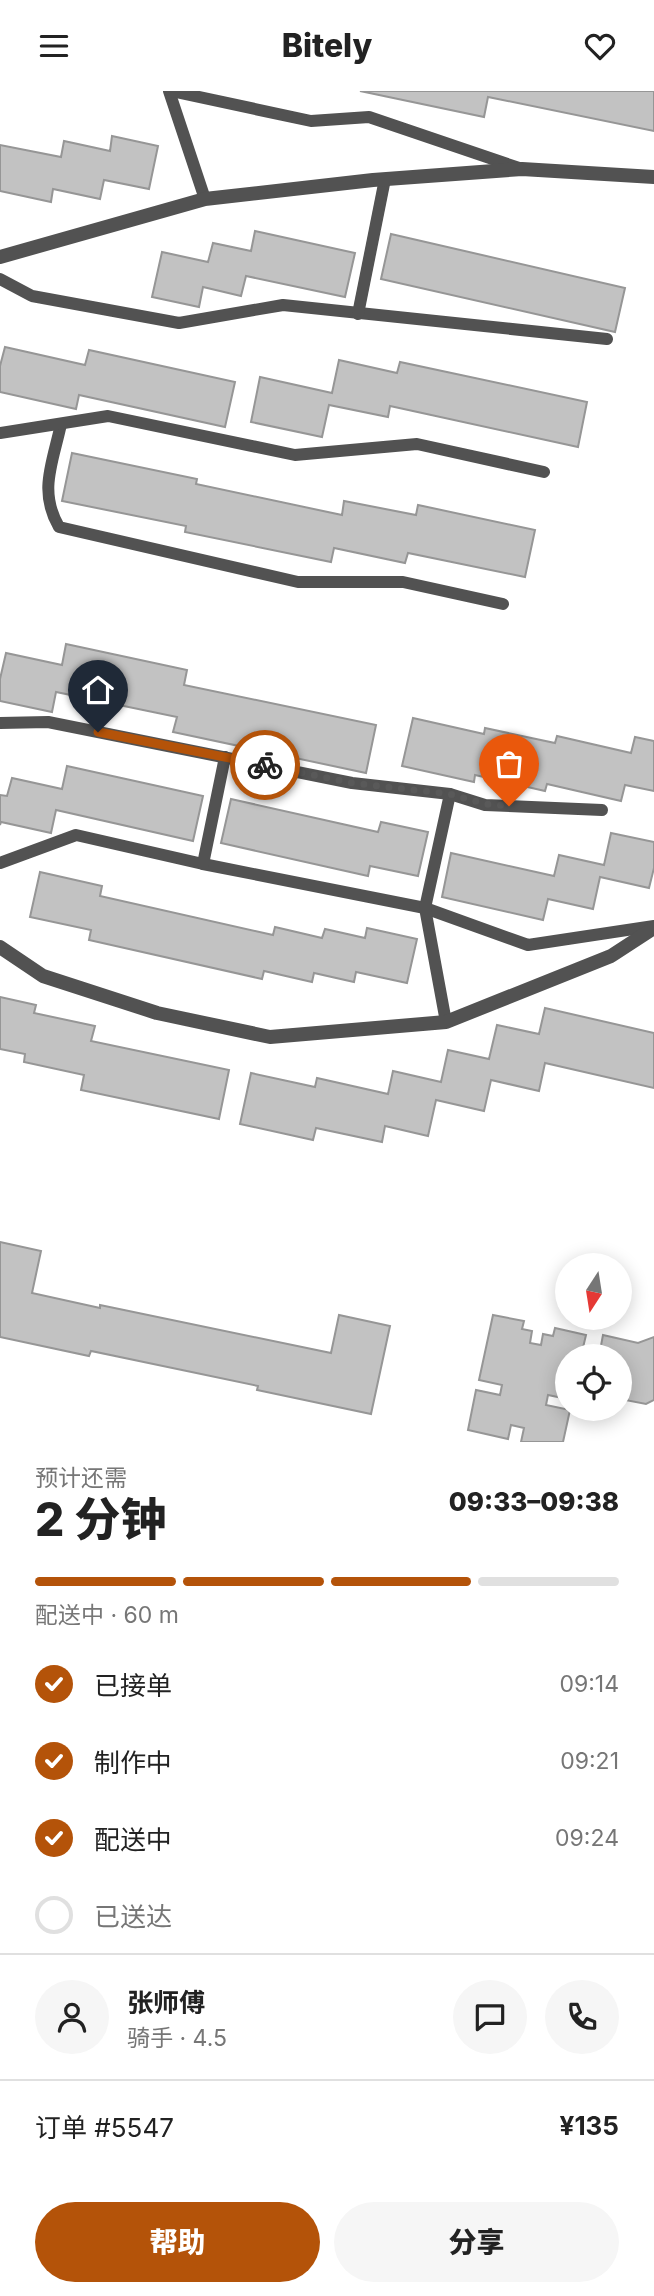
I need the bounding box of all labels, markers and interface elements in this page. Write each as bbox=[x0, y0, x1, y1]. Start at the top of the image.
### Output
text: Bitely bbox=[282, 26, 372, 65]
icon: menu bbox=[35, 27, 73, 65]
icon: heart bbox=[581, 27, 619, 65]
pin bbox=[68, 660, 128, 732]
icon: home bbox=[79, 671, 117, 709]
courier bbox=[230, 730, 300, 800]
pin bbox=[479, 734, 539, 806]
icon: bag bbox=[490, 745, 528, 783]
icon: bike bbox=[246, 746, 284, 784]
north arrow bbox=[555, 1253, 632, 1330]
map controls bbox=[555, 1253, 632, 1421]
button: locate bbox=[555, 1344, 632, 1421]
text: 预计还需 bbox=[35, 1464, 127, 1492]
text: 09:33–09:38 bbox=[449, 1486, 619, 1517]
text: 2 分钟 bbox=[35, 1491, 166, 1547]
text: 配送中 · 60 m bbox=[35, 1601, 179, 1629]
icon: check bbox=[35, 1665, 73, 1703]
text: 已接单 bbox=[94, 1670, 172, 1701]
text: 09:14 bbox=[559, 1670, 619, 1698]
icon: check bbox=[35, 1742, 73, 1780]
text: 制作中 bbox=[94, 1747, 172, 1778]
text: 09:21 bbox=[560, 1747, 619, 1775]
icon: check bbox=[35, 1819, 73, 1857]
text: 配送中 bbox=[94, 1824, 172, 1855]
text: 09:24 bbox=[555, 1824, 619, 1852]
text: 已送达 bbox=[94, 1901, 172, 1932]
button: person bbox=[35, 1980, 109, 2054]
button: chat bbox=[453, 1980, 527, 2054]
button: phone bbox=[545, 1980, 619, 2054]
text: 张师傅 bbox=[127, 1987, 205, 2018]
text: 骑手 · 4.5 bbox=[127, 2024, 227, 2052]
text: ¥135 bbox=[560, 2110, 619, 2141]
text: 订单 #5547 bbox=[35, 2112, 174, 2143]
button: 帮助 bbox=[35, 2202, 320, 2282]
button: 分享 bbox=[334, 2202, 619, 2282]

